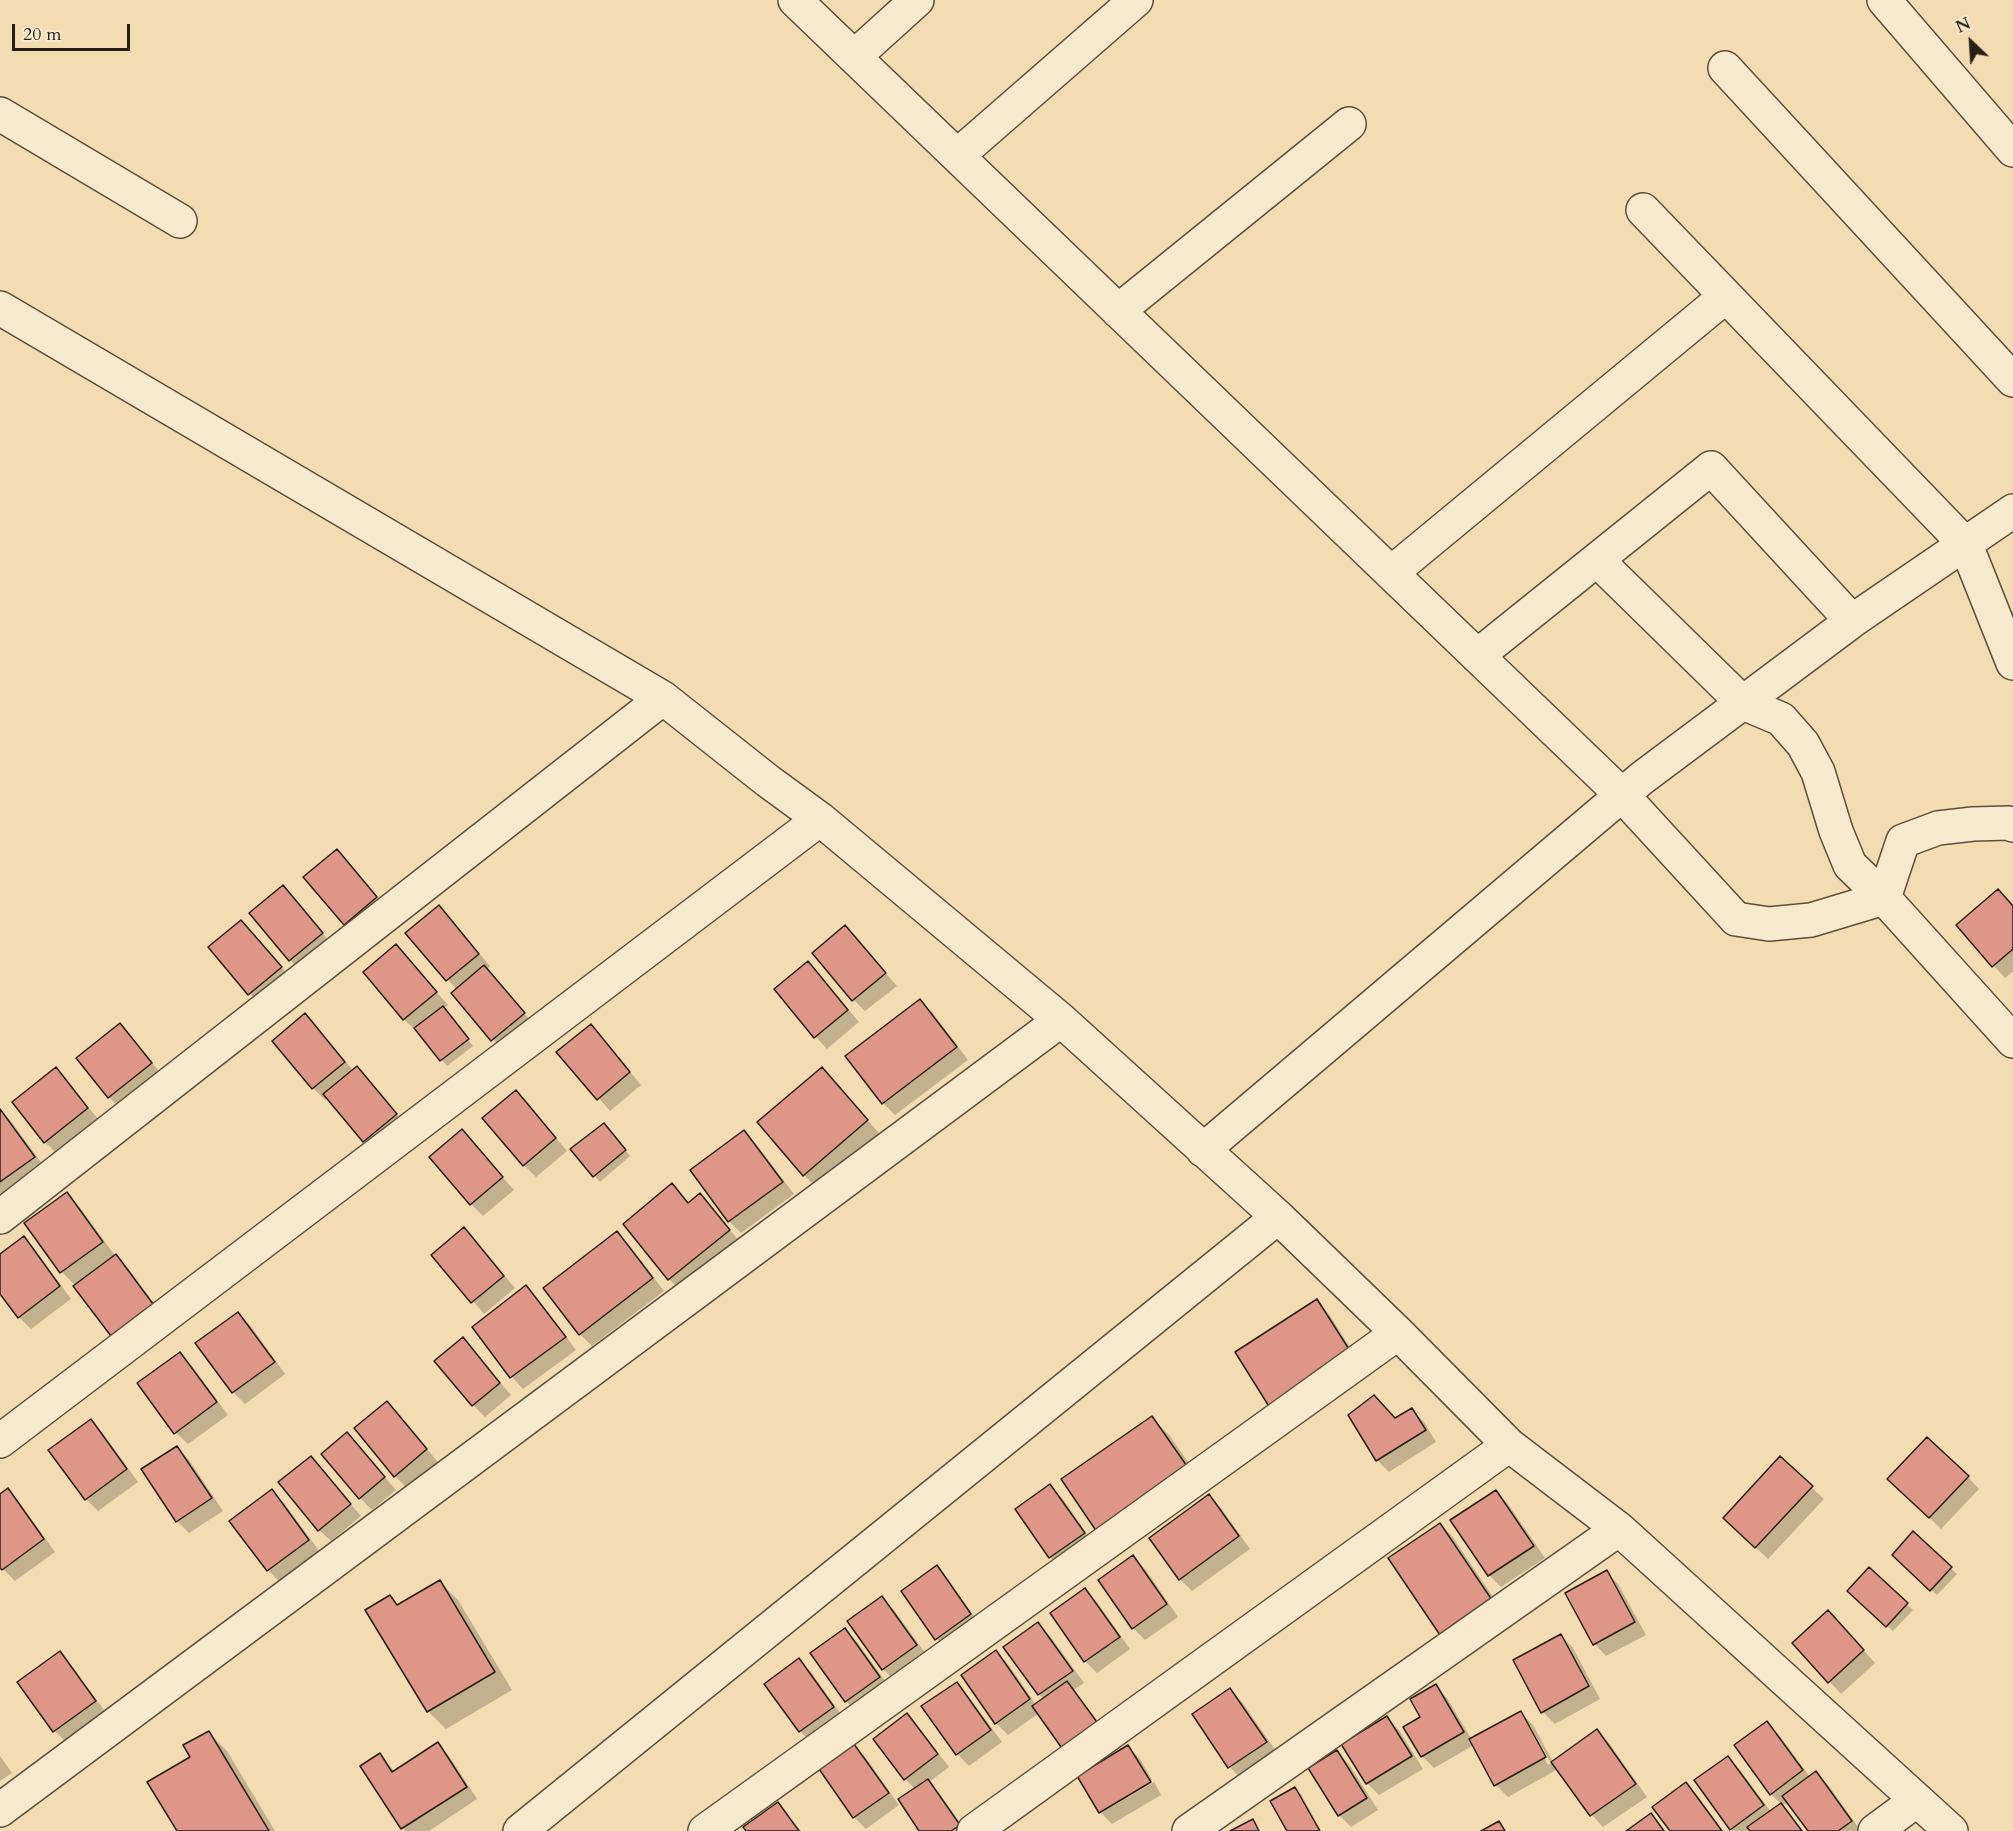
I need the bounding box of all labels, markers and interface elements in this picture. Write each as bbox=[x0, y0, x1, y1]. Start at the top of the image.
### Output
scale bar bbox=[15, 12, 134, 50]
north arrow bbox=[1941, 12, 2001, 72]
text: N bbox=[1952, 13, 1974, 39]
text: 20 m bbox=[23, 22, 62, 47]

